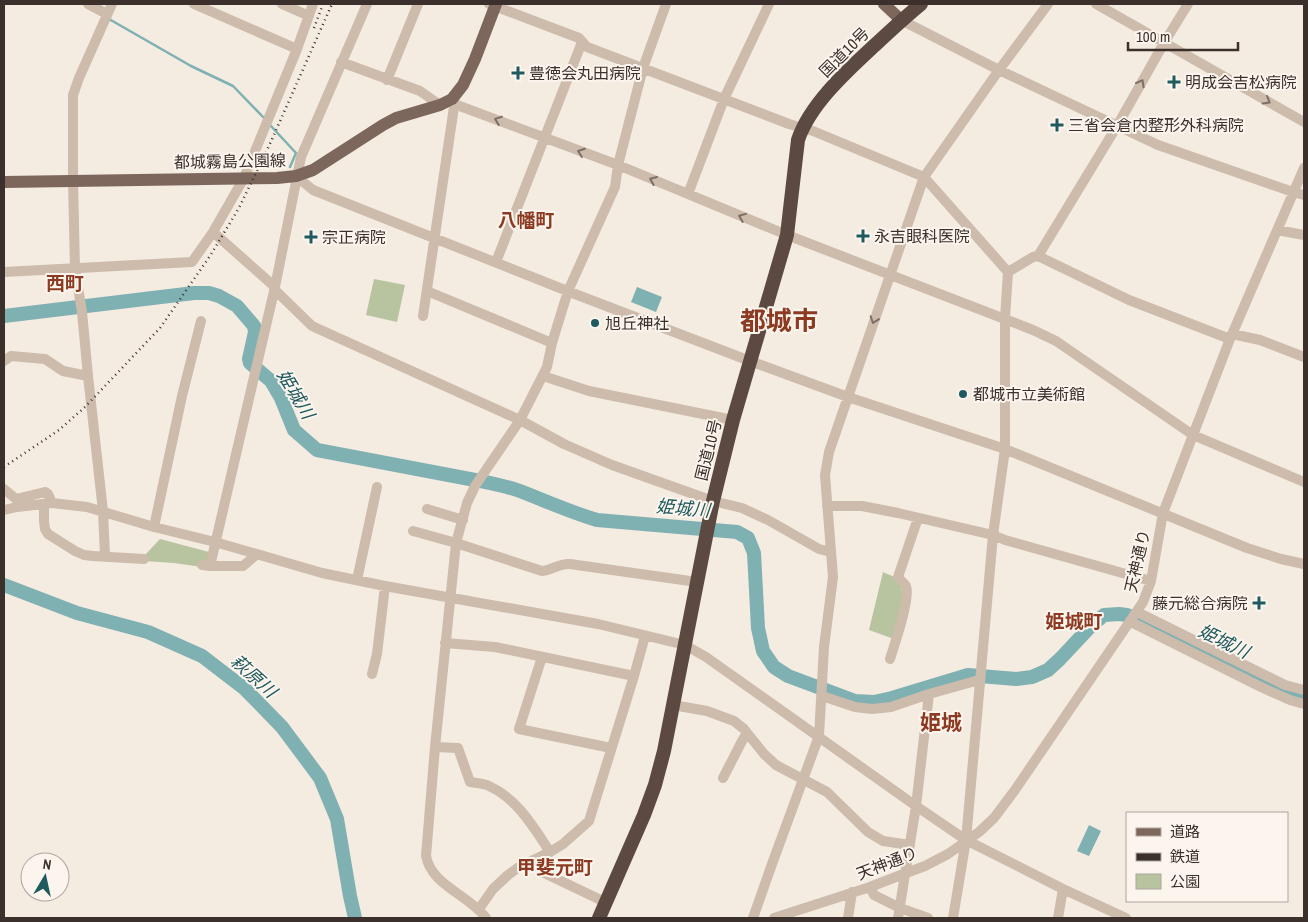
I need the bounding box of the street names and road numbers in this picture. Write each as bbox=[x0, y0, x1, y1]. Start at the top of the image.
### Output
street label: 国道10号 bbox=[814, 22, 874, 82]
street label: 都城霧島公園線 bbox=[174, 149, 286, 173]
street label: 国道10号 bbox=[690, 417, 726, 483]
street label: 天神通り bbox=[1119, 527, 1155, 595]
street label: 天神通り bbox=[853, 841, 921, 885]

